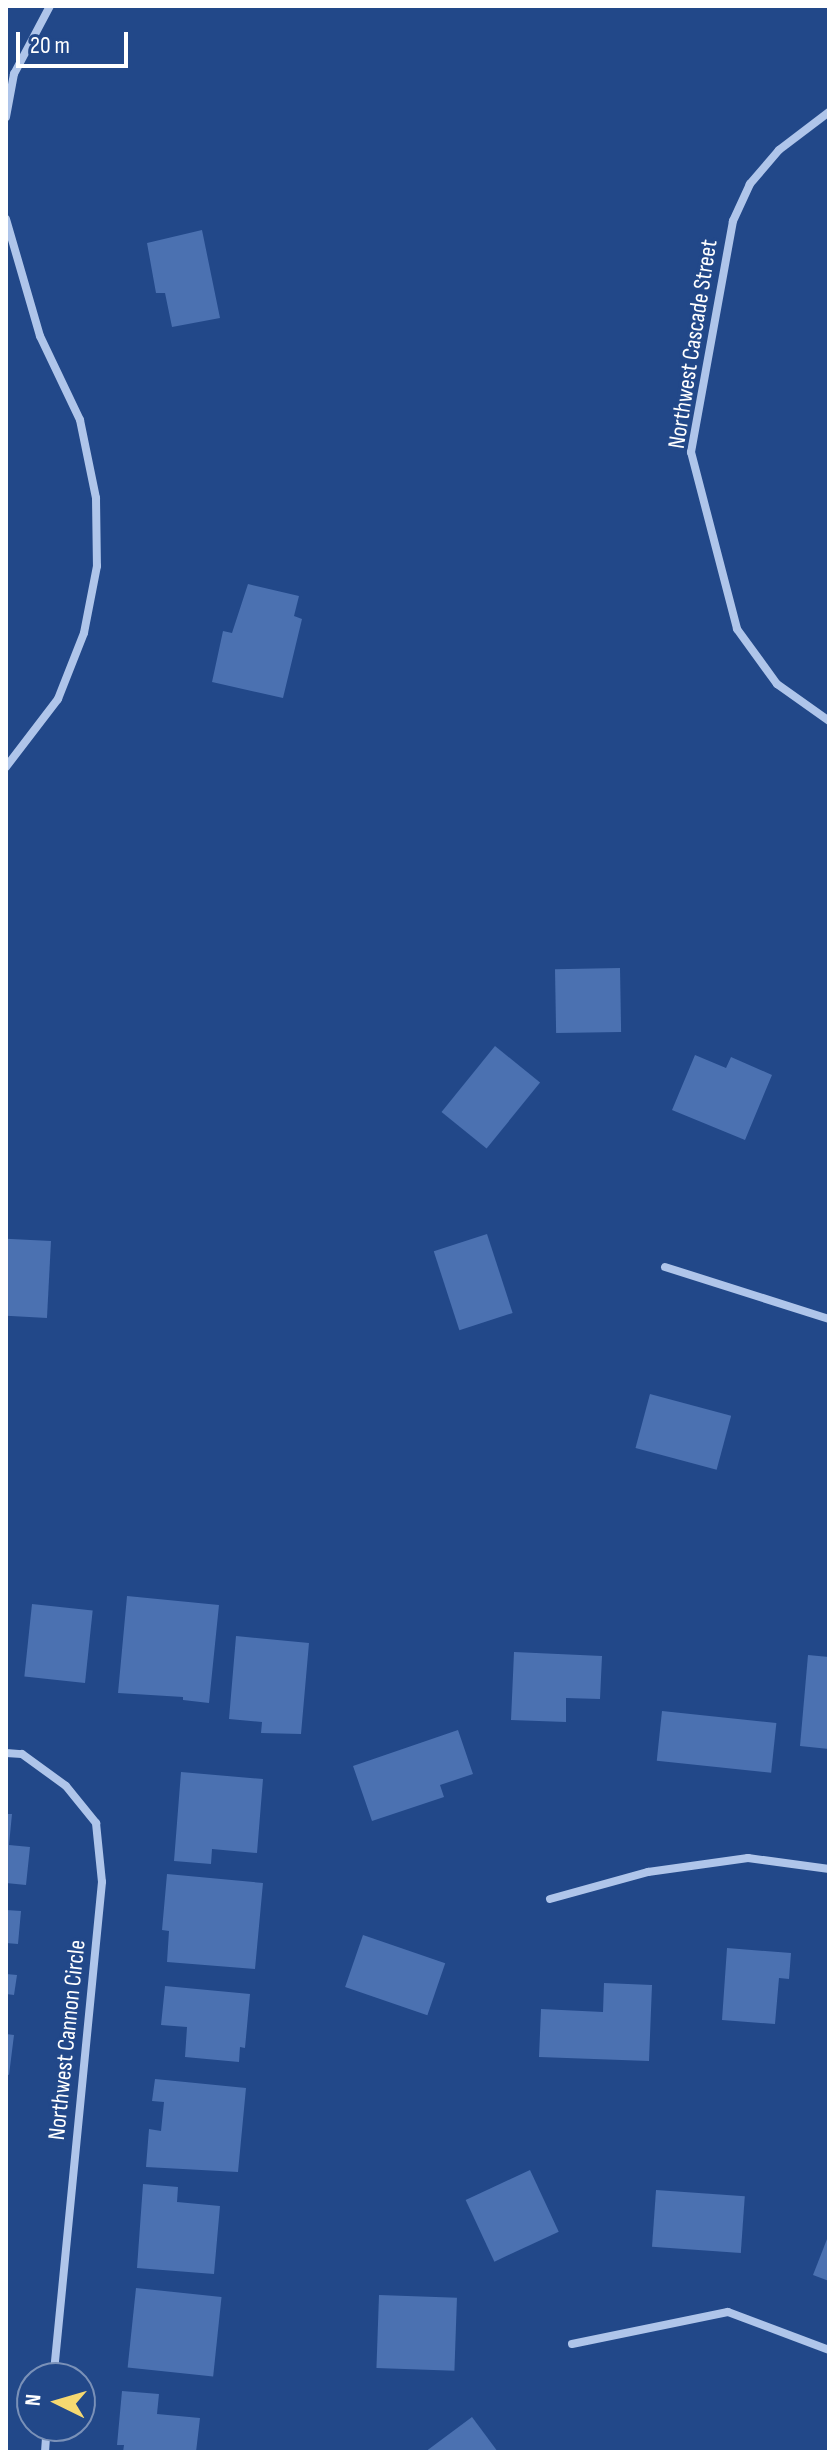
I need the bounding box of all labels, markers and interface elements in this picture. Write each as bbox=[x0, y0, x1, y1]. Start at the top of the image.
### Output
scale bar bbox=[20, 16, 132, 66]
text: 20 m bbox=[30, 31, 70, 60]
street label: Northwest Cascade Street bbox=[662, 237, 724, 451]
street label: Northwest Cannon Circle bbox=[42, 1938, 92, 2142]
north arrow bbox=[16, 2362, 96, 2442]
text: N bbox=[20, 2393, 48, 2407]

